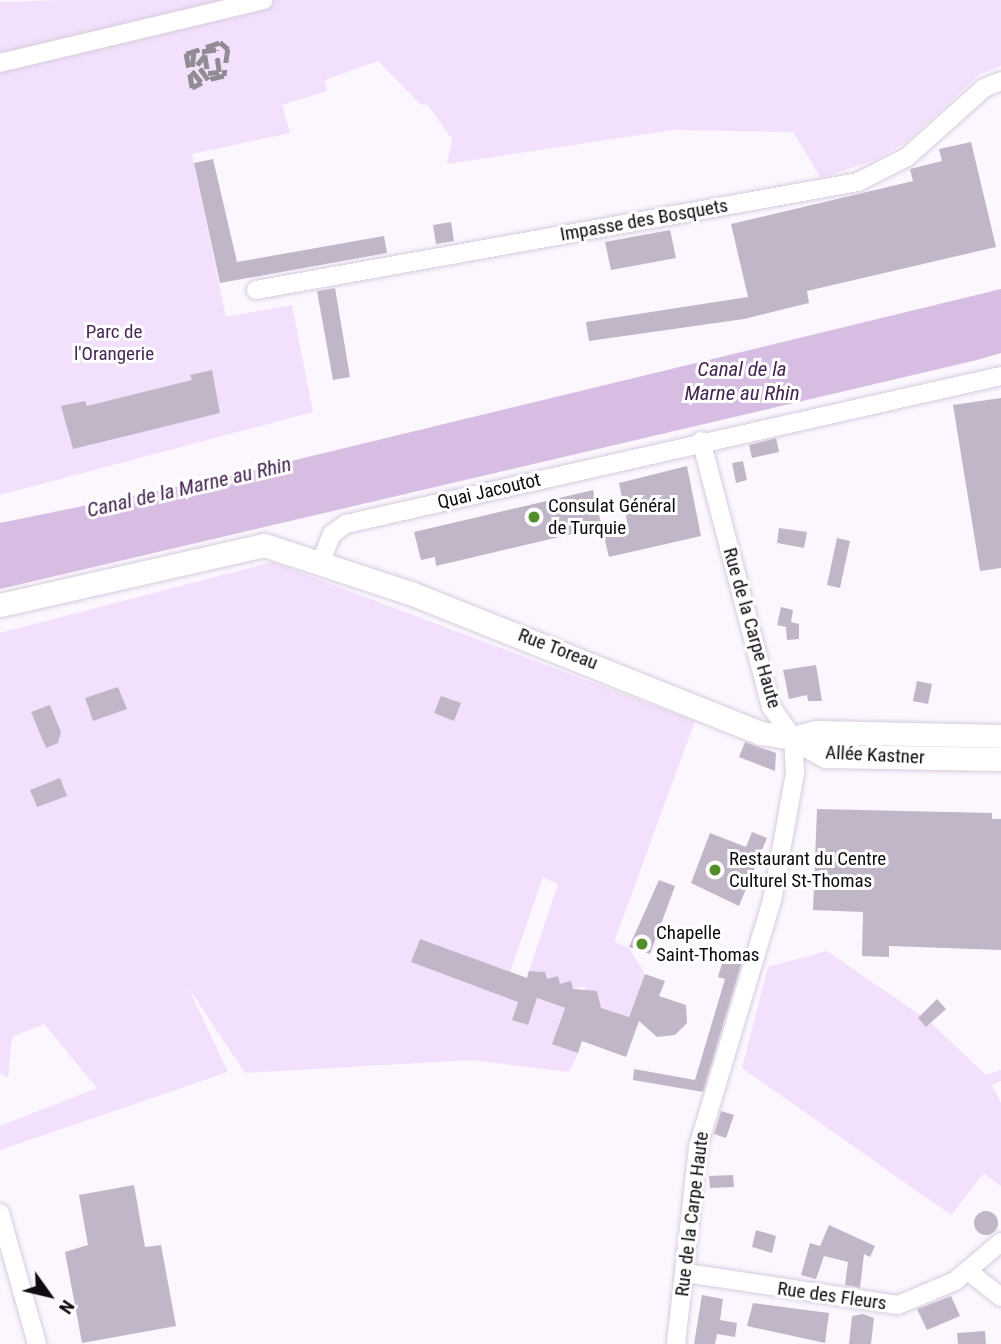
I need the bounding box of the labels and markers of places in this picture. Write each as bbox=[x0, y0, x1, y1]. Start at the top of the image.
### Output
place label: Consulat Général de Turquie bbox=[548, 495, 676, 539]
marker: Consulat Général de Turquie bbox=[526, 509, 542, 525]
place label: Restaurant du Centre Culturel St-Thomas bbox=[729, 848, 886, 892]
marker: Restaurant du Centre Culturel St-Thomas bbox=[707, 862, 723, 878]
place label: Chapelle Saint-Thomas bbox=[656, 922, 760, 966]
marker: Chapelle Saint-Thomas bbox=[634, 936, 650, 952]

